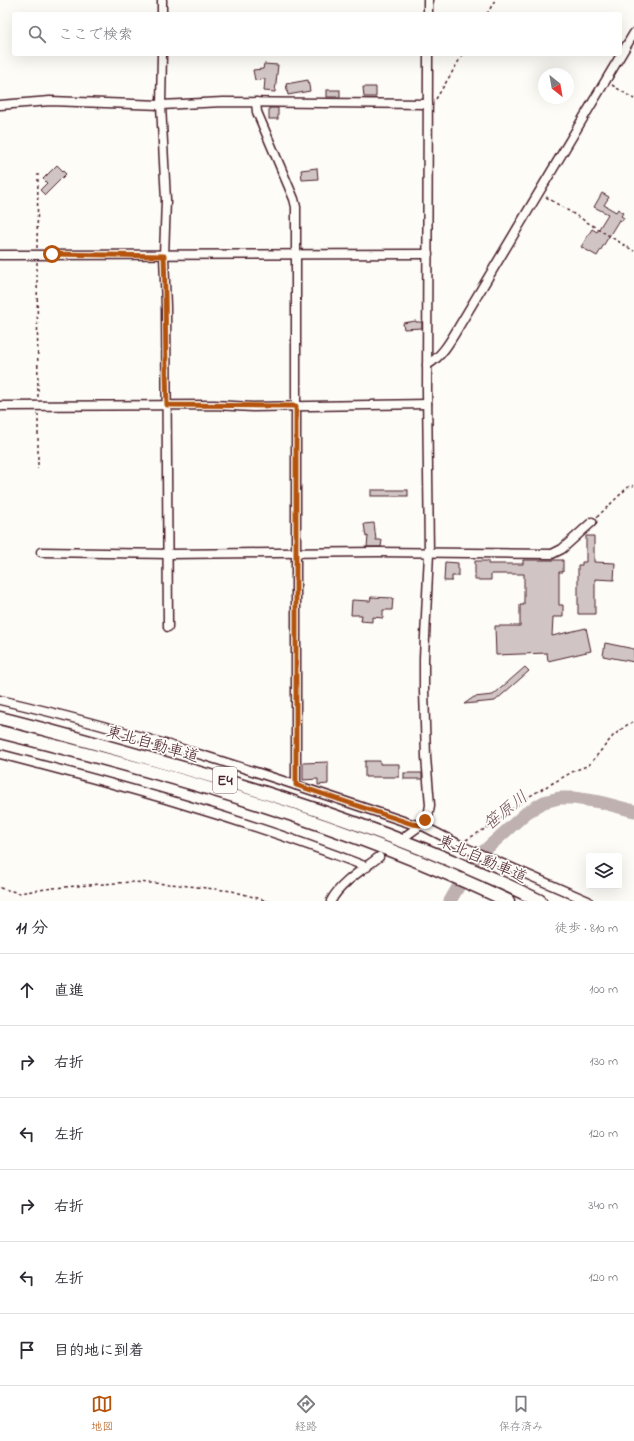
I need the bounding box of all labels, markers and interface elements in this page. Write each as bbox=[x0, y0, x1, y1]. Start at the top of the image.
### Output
search box bbox=[12, 12, 622, 56]
icon: search bbox=[26, 23, 48, 45]
text: ここで検索 bbox=[58, 24, 133, 46]
north arrow bbox=[538, 68, 574, 104]
route start bbox=[43, 245, 61, 263]
street label: 東北自動車道 bbox=[103, 720, 202, 770]
road number: E4 bbox=[213, 767, 237, 793]
water label: 笹原川 bbox=[478, 785, 534, 837]
route end bbox=[416, 811, 434, 829]
street label: 東北自動車道 bbox=[433, 829, 531, 890]
map controls bbox=[586, 853, 622, 889]
button: layers bbox=[586, 853, 622, 889]
text: 11 分 bbox=[16, 916, 48, 941]
text: 徒歩 · 810 m bbox=[555, 919, 618, 938]
icon: ahead bbox=[16, 979, 38, 1001]
text: 直進 bbox=[54, 980, 84, 1002]
text: 100 m bbox=[589, 980, 618, 999]
icon: right bbox=[16, 1051, 38, 1073]
text: 右折 bbox=[54, 1052, 84, 1074]
text: 130 m bbox=[590, 1052, 618, 1071]
icon: left bbox=[16, 1123, 38, 1145]
text: 左折 bbox=[54, 1124, 84, 1146]
text: 120 m bbox=[588, 1124, 618, 1143]
icon: right bbox=[16, 1195, 38, 1217]
text: 右折 bbox=[54, 1196, 84, 1218]
text: 340 m bbox=[588, 1196, 618, 1215]
icon: left bbox=[16, 1267, 38, 1289]
text: 左折 bbox=[54, 1268, 84, 1290]
text: 120 m bbox=[588, 1268, 618, 1287]
icon: arrive bbox=[16, 1339, 38, 1361]
text: 目的地に到着 bbox=[54, 1340, 144, 1362]
tab: 地図 bbox=[91, 1393, 113, 1435]
tab: 経路 bbox=[295, 1393, 317, 1435]
tab: 保存済み bbox=[499, 1393, 543, 1435]

